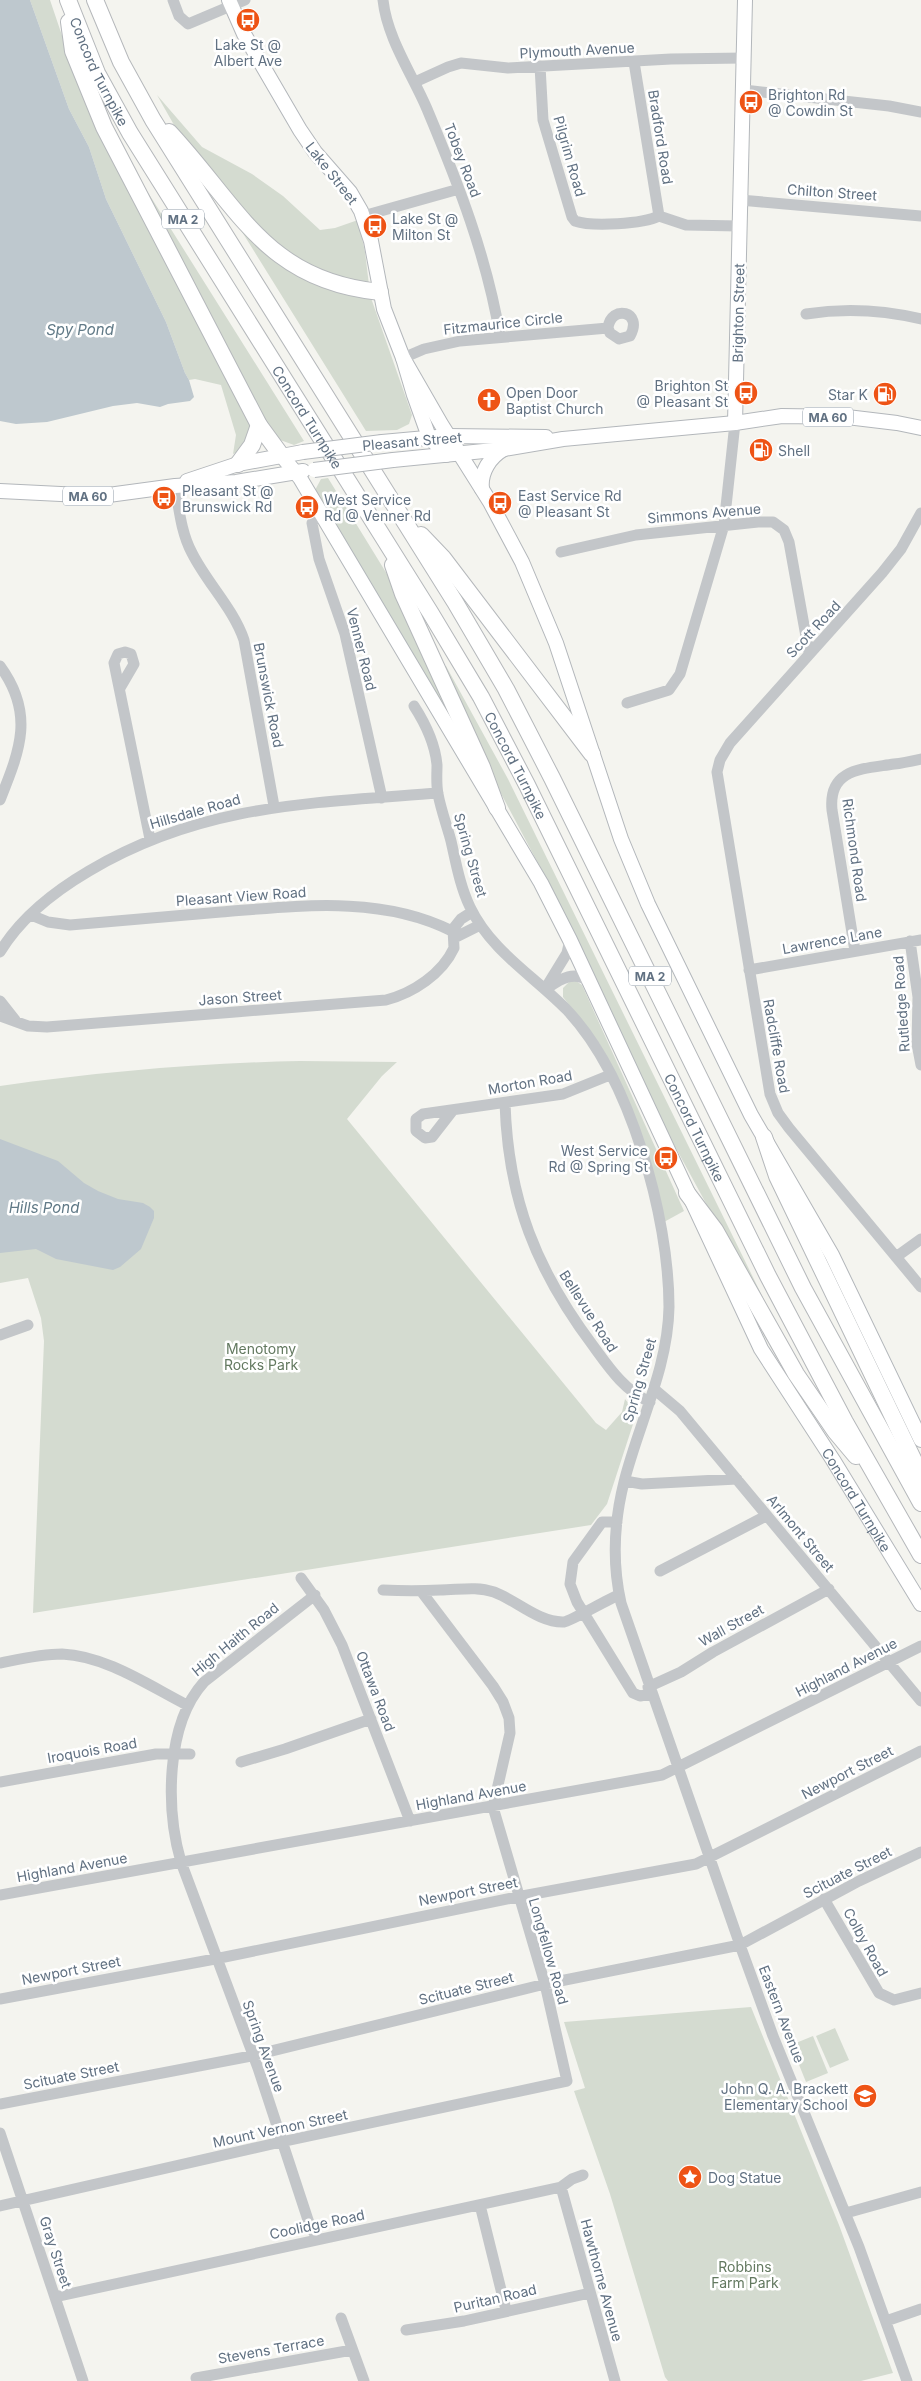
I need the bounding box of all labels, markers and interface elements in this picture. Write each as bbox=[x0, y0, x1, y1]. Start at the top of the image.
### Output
bus stop icon: Lake St @ Albert Ave bbox=[235, 7, 261, 33]
street label: Concord Turnpike bbox=[67, 14, 133, 129]
place label: Lake St @ Albert Ave bbox=[214, 36, 282, 69]
street label: Plymouth Avenue bbox=[519, 38, 635, 62]
place label: Brighton Rd @ Cowdin St bbox=[768, 86, 853, 119]
street label: Bradford Road bbox=[645, 89, 677, 185]
bus stop icon: Brighton Rd @ Cowdin St bbox=[738, 89, 764, 115]
street label: Pilgrim Road bbox=[550, 114, 590, 198]
street label: Tobey Road bbox=[441, 120, 485, 200]
street label: Lake Street bbox=[302, 138, 362, 208]
street label: Chilton Street bbox=[786, 180, 878, 204]
road number: MA 2 bbox=[162, 210, 204, 228]
place label: Lake St @ Milton St bbox=[392, 210, 458, 243]
bus stop icon: Lake St @ Milton St bbox=[362, 213, 388, 239]
street label: Brighton Street bbox=[729, 263, 747, 363]
street label: Fitzmaurice Circle bbox=[443, 308, 563, 338]
water label: Spy Pond bbox=[46, 320, 115, 339]
street label: Concord Turnpike bbox=[269, 362, 346, 472]
place label: Brighton St @ Pleasant St bbox=[636, 377, 728, 410]
bus stop icon: Brighton St @ Pleasant St bbox=[733, 380, 759, 406]
fuel station icon: Star K bbox=[872, 381, 898, 407]
place label: Open Door Baptist Church bbox=[506, 384, 604, 417]
place label: Star K bbox=[828, 386, 869, 403]
church icon: Open Door Baptist Church bbox=[476, 387, 502, 413]
road number: MA 60 bbox=[803, 408, 853, 427]
street label: Pleasant Street bbox=[361, 428, 463, 454]
fuel station icon: Shell bbox=[748, 437, 774, 463]
place label: Shell bbox=[778, 442, 810, 459]
place label: Pleasant St @ Brunswick Rd bbox=[182, 482, 274, 515]
bus stop icon: Pleasant St @ Brunswick Rd bbox=[151, 485, 177, 511]
road number: MA 60 bbox=[63, 486, 113, 506]
place label: East Service Rd @ Pleasant St bbox=[518, 487, 622, 520]
bus stop icon: East Service Rd @ Pleasant St bbox=[487, 490, 513, 516]
place label: West Service Rd @ Venner Rd bbox=[324, 491, 431, 524]
bus stop icon: West Service Rd @ Venner Rd bbox=[294, 494, 320, 520]
street label: Simmons Avenue bbox=[646, 500, 762, 526]
street label: Scott Road bbox=[782, 597, 844, 661]
street label: Venner Road bbox=[343, 606, 381, 692]
street label: Brunswick Road bbox=[250, 641, 288, 749]
street label: Concord Turnpike bbox=[482, 708, 551, 822]
street label: Hillsdale Road bbox=[148, 790, 242, 832]
street label: Richmond Road bbox=[839, 797, 871, 903]
street label: Spring Street bbox=[451, 811, 491, 899]
street label: Pleasant View Road bbox=[175, 883, 307, 909]
street label: Lawrence Lane bbox=[781, 923, 883, 957]
street label: Rutledge Road bbox=[889, 955, 913, 1053]
road number: MA 2 bbox=[629, 966, 671, 986]
street label: Jason Street bbox=[198, 986, 283, 1008]
street label: Radcliffe Road bbox=[760, 998, 794, 1094]
street label: Morton Road bbox=[486, 1066, 574, 1098]
street label: Concord Turnpike bbox=[661, 1070, 729, 1184]
place label: West Service Rd @ Spring St bbox=[548, 1142, 648, 1175]
bus stop icon: West Service Rd @ Spring St bbox=[653, 1145, 679, 1171]
water label: Hills Pond bbox=[9, 1198, 80, 1217]
street label: Bellevue Road bbox=[556, 1267, 622, 1355]
street label: Spring Street bbox=[619, 1336, 659, 1424]
park label: Menotomy Rocks Park bbox=[224, 1340, 298, 1373]
street label: Concord Turnpike bbox=[819, 1444, 895, 1554]
street label: Arlmont Street bbox=[764, 1491, 838, 1575]
street label: High Haith Road bbox=[188, 1599, 282, 1679]
street label: Wall Street bbox=[696, 1600, 767, 1650]
street label: Highland Avenue bbox=[792, 1634, 900, 1700]
street label: Ottawa Road bbox=[353, 1649, 399, 1733]
street label: Iroquois Road bbox=[46, 1734, 138, 1766]
street label: Newport Street bbox=[798, 1741, 896, 1802]
street label: Highland Avenue bbox=[414, 1777, 528, 1813]
street label: Scituate Street bbox=[800, 1842, 895, 1902]
street label: Highland Avenue bbox=[15, 1849, 129, 1885]
street label: Newport Street bbox=[417, 1873, 519, 1909]
street label: Longfellow Road bbox=[526, 1896, 572, 2006]
street label: Colby Road bbox=[840, 1905, 892, 1979]
street label: Newport Street bbox=[20, 1952, 122, 1988]
street label: Eastern Avenue bbox=[756, 1963, 808, 2065]
street label: Scituate Street bbox=[417, 1968, 516, 2008]
street label: Spring Avenue bbox=[240, 1998, 288, 2094]
street label: Scituate Street bbox=[22, 2057, 121, 2093]
place label: John Q. A. Brackett Elementary School bbox=[721, 2080, 848, 2113]
school or university icon: John Q. A. Brackett Elementary School bbox=[852, 2083, 878, 2109]
street label: Mount Vernon Street bbox=[211, 2105, 349, 2151]
place icon: Dog Statue bbox=[677, 2164, 703, 2190]
place label: Dog Statue bbox=[708, 2169, 782, 2186]
street label: Coolidge Road bbox=[268, 2206, 366, 2242]
street label: Gray Street bbox=[36, 2214, 76, 2291]
street label: Hawthorne Avenue bbox=[577, 2217, 627, 2343]
park label: Robbins Farm Park bbox=[711, 2258, 779, 2291]
street label: Puritan Road bbox=[452, 2280, 538, 2316]
street label: Stevens Terrace bbox=[217, 2331, 325, 2367]

